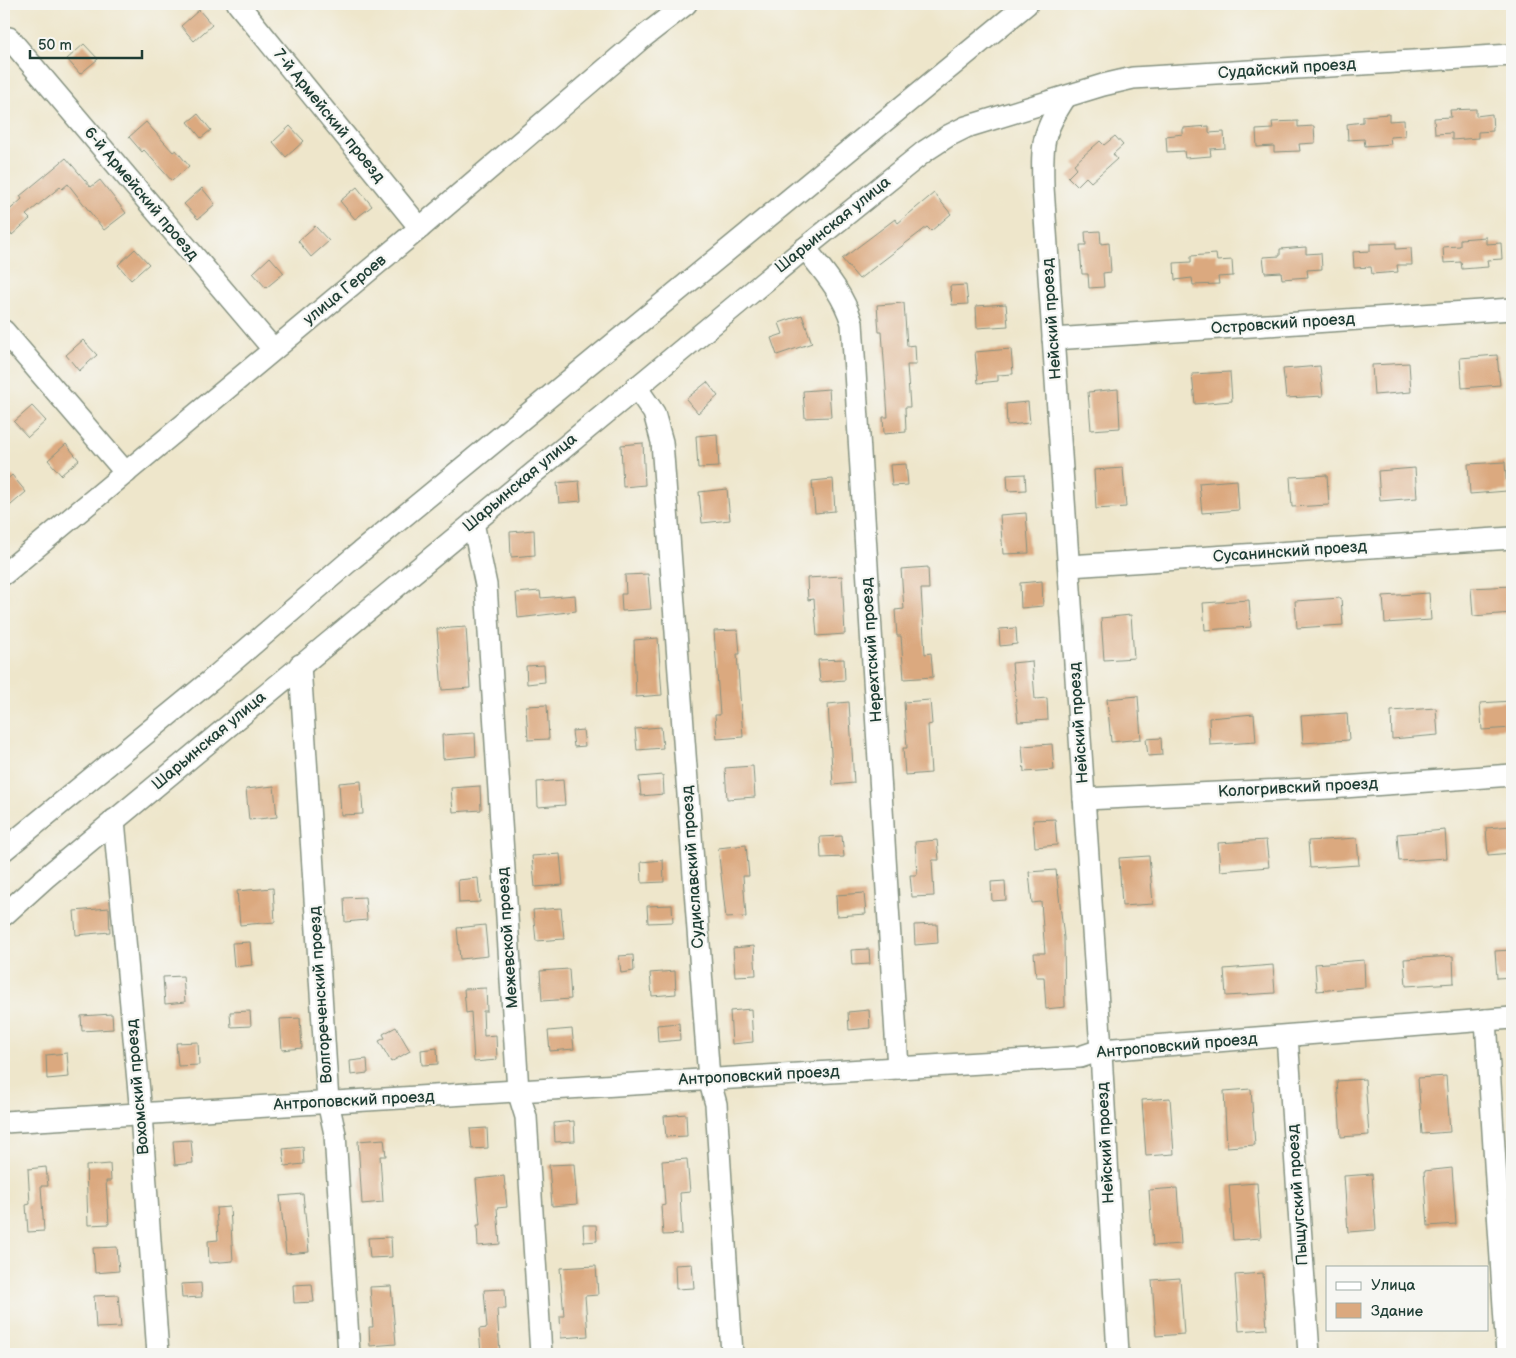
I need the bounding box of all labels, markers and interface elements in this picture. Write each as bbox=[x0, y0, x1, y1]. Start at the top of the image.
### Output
scale bar bbox=[30, 28, 142, 60]
text: 50 m bbox=[38, 36, 72, 55]
street label: 7-й Армейский проезд bbox=[269, 45, 389, 187]
street label: Судайский проезд bbox=[1217, 55, 1357, 83]
street label: 6-й Армейский проезд bbox=[80, 123, 202, 265]
street label: Шарьинская улица bbox=[771, 172, 895, 277]
street label: улица Героев bbox=[300, 250, 391, 329]
street label: Нейский проезд bbox=[1038, 257, 1066, 380]
street label: Островский проезд bbox=[1210, 309, 1356, 339]
street label: Шарьинская улица bbox=[459, 429, 581, 536]
street label: Сусанинский проезд bbox=[1212, 537, 1368, 567]
street label: Нерехтский проезд bbox=[857, 577, 887, 723]
street label: Нейский проезд bbox=[1065, 661, 1093, 784]
street label: Шарьинская улица bbox=[148, 687, 270, 794]
street label: Кологривский проезд bbox=[1217, 774, 1379, 802]
street label: Судиславский проезд bbox=[678, 785, 708, 949]
street label: Межевской проезд bbox=[494, 866, 522, 1009]
street label: Волгореченский проезд bbox=[305, 906, 337, 1084]
street label: Вохомский проезд bbox=[123, 1018, 153, 1156]
street label: Антроповский проезд bbox=[1095, 1029, 1258, 1063]
street label: Антроповский проезд bbox=[677, 1062, 840, 1090]
street label: Нейский проезд bbox=[1093, 1081, 1119, 1204]
street label: Антроповский проезд bbox=[272, 1087, 435, 1115]
street label: Пыщугский проезд bbox=[1284, 1123, 1312, 1266]
legend bbox=[1326, 1266, 1488, 1330]
text: Улица bbox=[1371, 1276, 1416, 1295]
text: Здание bbox=[1371, 1302, 1423, 1321]

